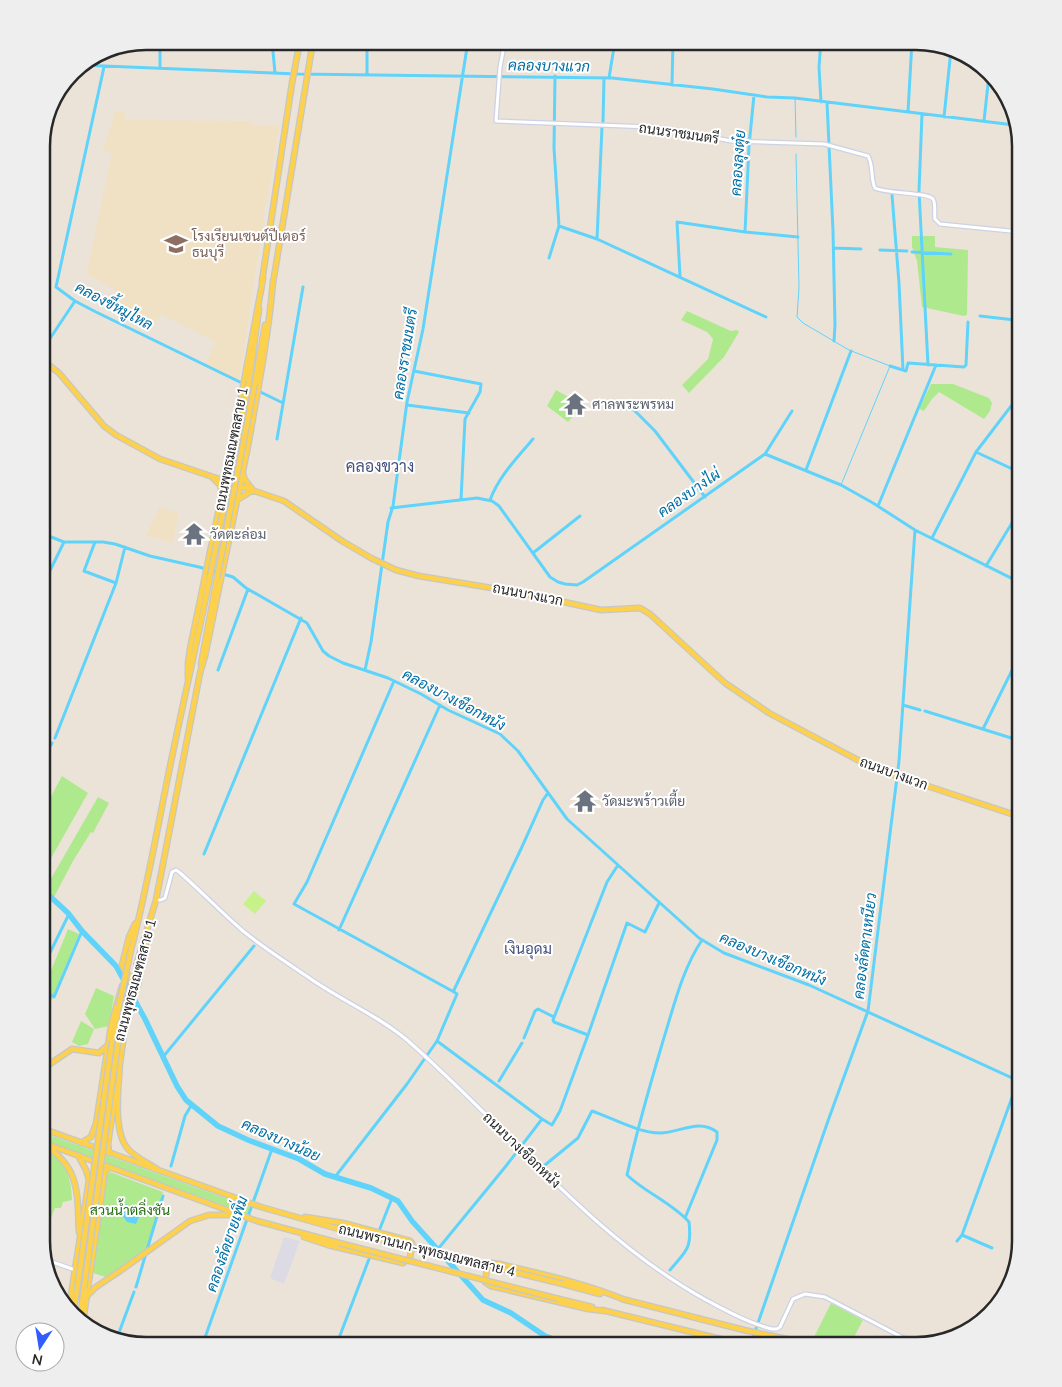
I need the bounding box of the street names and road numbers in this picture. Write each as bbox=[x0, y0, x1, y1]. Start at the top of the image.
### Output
street label: ถนนราชมนตรี bbox=[638, 118, 720, 148]
street label: ถนนพุทธมณฑลสาย 1 bbox=[210, 385, 253, 513]
street label: ถนนบางแวก bbox=[491, 578, 565, 610]
street label: ถนนบางแวก bbox=[857, 752, 931, 794]
street label: ถนนพุทธมณฑลสาย 1 bbox=[110, 917, 161, 1043]
street label: ถนนบางเชือกหนัง bbox=[479, 1108, 565, 1192]
street label: ถนนพรานนก-พุทธมณฑลสาย 4 bbox=[336, 1219, 518, 1282]

